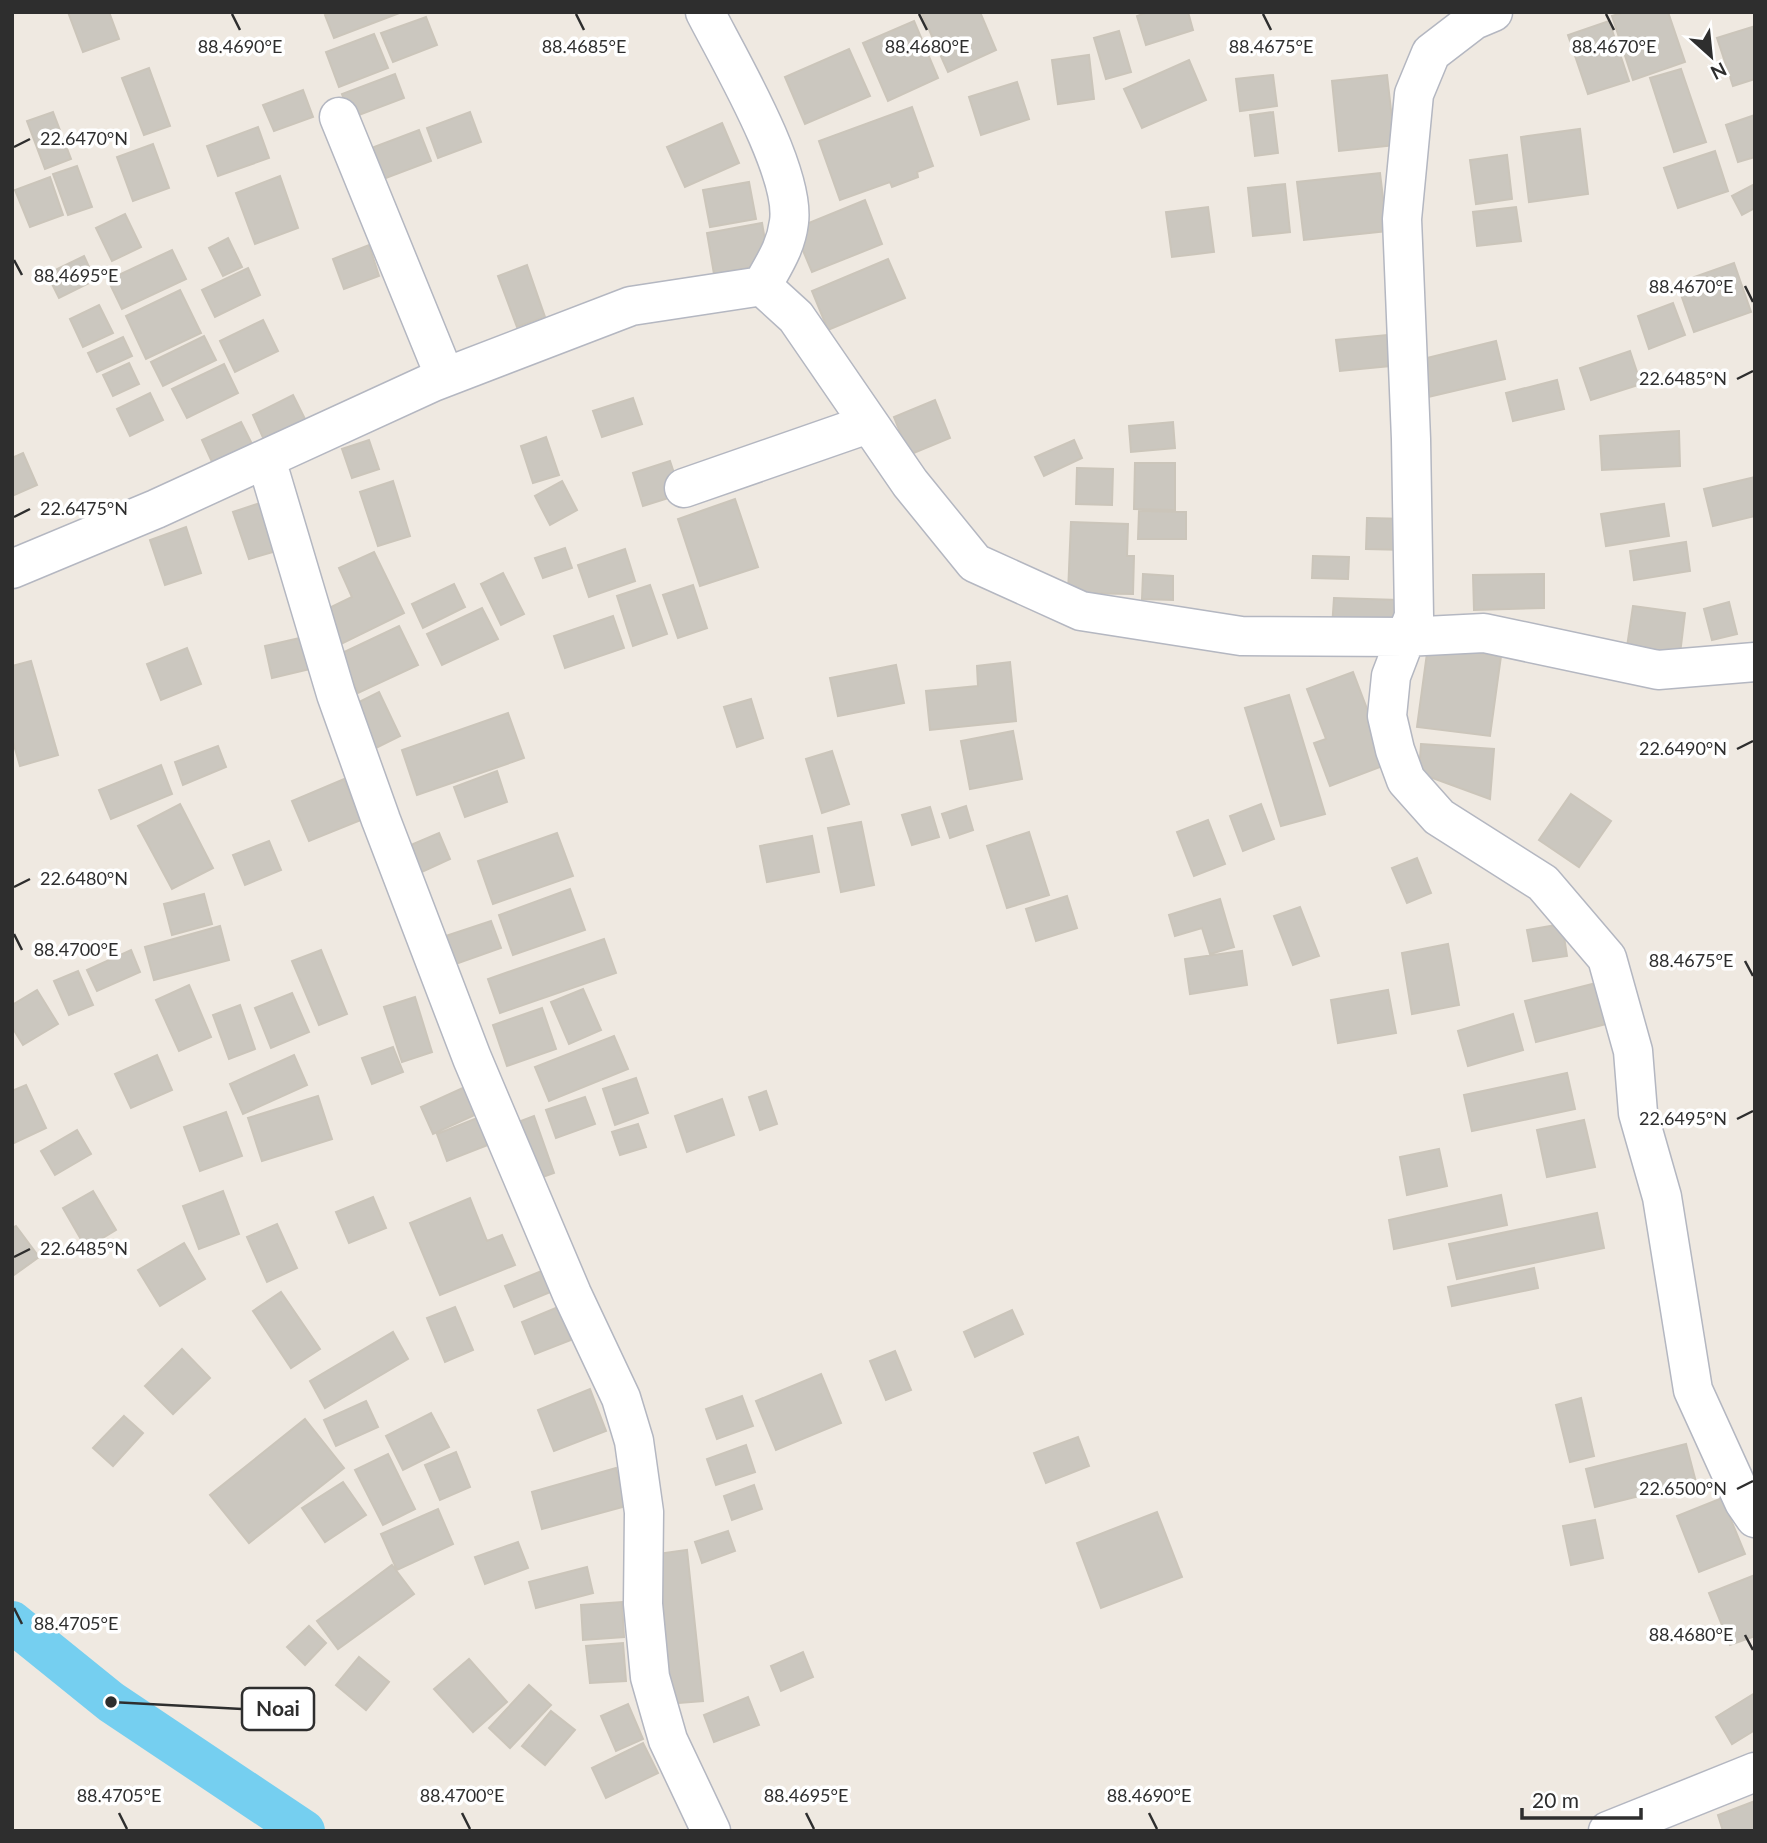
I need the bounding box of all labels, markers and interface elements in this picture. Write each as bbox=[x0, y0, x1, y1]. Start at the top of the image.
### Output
north arrow bbox=[1676, 21, 1746, 91]
text: 88.4690°E bbox=[198, 35, 282, 57]
text: 88.4685°E bbox=[542, 35, 626, 57]
text: 88.4680°E bbox=[885, 35, 969, 57]
text: 88.4675°E bbox=[1229, 35, 1313, 57]
text: 88.4670°E bbox=[1572, 35, 1656, 57]
text: N bbox=[1707, 58, 1731, 85]
text: 22.6470°N bbox=[40, 127, 128, 149]
text: 88.4695°E bbox=[34, 264, 118, 286]
text: 88.4670°E bbox=[1649, 275, 1733, 297]
text: 22.6485°N bbox=[1639, 367, 1727, 389]
text: 22.6475°N bbox=[40, 497, 128, 519]
text: 22.6490°N bbox=[1639, 737, 1727, 759]
text: 22.6480°N bbox=[40, 867, 128, 889]
text: 88.4700°E bbox=[34, 938, 118, 960]
text: 88.4675°E bbox=[1649, 949, 1733, 971]
text: 22.6495°N bbox=[1639, 1107, 1727, 1129]
text: 22.6485°N bbox=[40, 1237, 128, 1259]
text: 22.6500°N bbox=[1639, 1477, 1727, 1499]
text: 88.4705°E bbox=[34, 1612, 118, 1634]
text: 88.4680°E bbox=[1649, 1623, 1733, 1645]
callout: Noai bbox=[242, 1688, 314, 1730]
text: Noai bbox=[256, 1695, 300, 1720]
scale bar bbox=[1522, 1776, 1641, 1820]
text: 88.4705°E bbox=[77, 1784, 161, 1806]
text: 88.4700°E bbox=[420, 1784, 504, 1806]
text: 88.4695°E bbox=[764, 1784, 848, 1806]
text: 88.4690°E bbox=[1107, 1784, 1191, 1806]
text: 20 m bbox=[1532, 1787, 1579, 1812]

